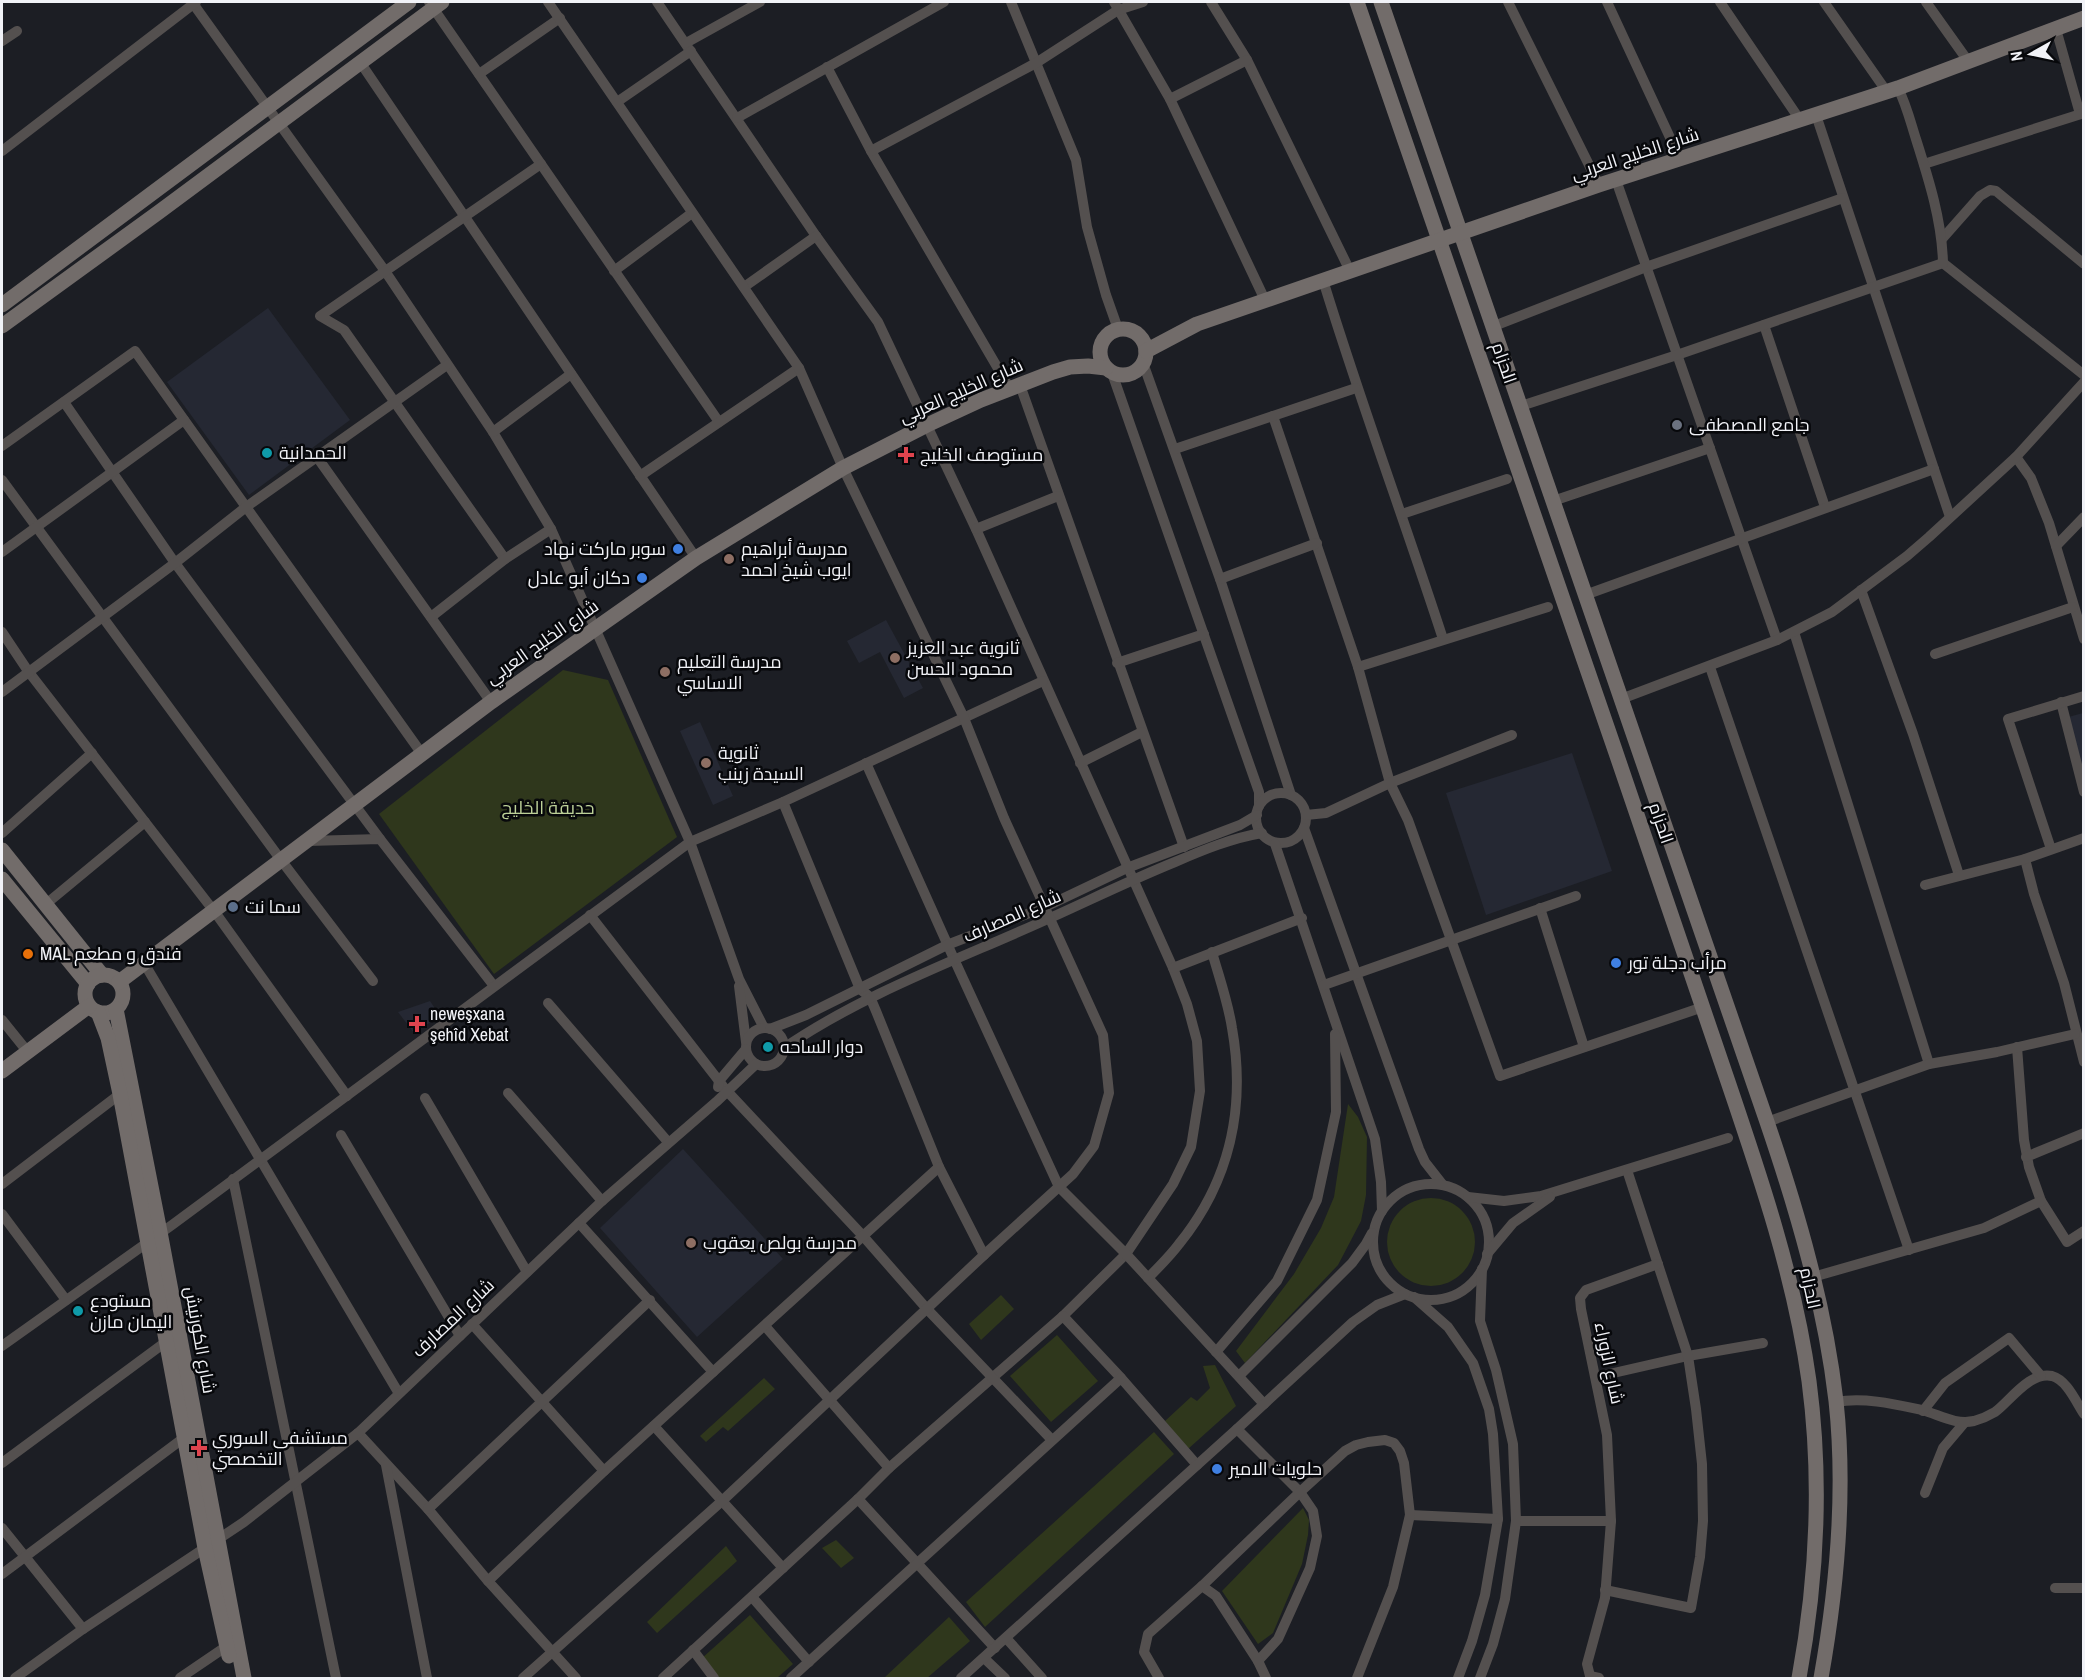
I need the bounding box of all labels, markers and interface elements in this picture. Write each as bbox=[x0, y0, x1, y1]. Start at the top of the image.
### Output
north arrow bbox=[2001, 24, 2061, 84]
text: N bbox=[2005, 50, 2028, 63]
street label: شارع الخليج العربي bbox=[1568, 121, 1703, 188]
street label: الحزام bbox=[1486, 339, 1523, 387]
street label: شارع الخليج العربي bbox=[895, 352, 1028, 431]
place label: جامع المصطفى bbox=[1689, 412, 1810, 437]
marker: جامع المصطفى bbox=[1670, 418, 1684, 432]
place label: الحمدانية bbox=[279, 440, 347, 465]
place label: مستوصف الخليج bbox=[920, 442, 1043, 467]
marker: الحمدانية bbox=[260, 446, 274, 460]
marker: مستوصف الخليج bbox=[897, 446, 915, 464]
place label: سوبر ماركت نهاد bbox=[544, 536, 666, 561]
place label: مدرسة أبراهيم ايوب شيخ احمد bbox=[741, 536, 852, 582]
marker: سوبر ماركت نهاد bbox=[671, 542, 685, 556]
marker: مدرسة أبراهيم ايوب شيخ احمد bbox=[722, 552, 736, 566]
place label: دكان أبو عادل bbox=[528, 565, 630, 590]
marker: دكان أبو عادل bbox=[635, 571, 649, 585]
street label: شارع الخليج العربي bbox=[480, 593, 605, 692]
place label: ثانوية عبد العزيز محمود الحسن bbox=[906, 635, 1020, 681]
place label: مدرسة التعليم الاساسي bbox=[677, 649, 782, 696]
marker: ثانوية عبد العزيز محمود الحسن bbox=[888, 651, 902, 665]
marker: مدرسة التعليم الاساسي bbox=[658, 665, 672, 679]
place label: ثانوية السيدة زينب bbox=[718, 740, 804, 786]
marker: ثانوية السيدة زينب bbox=[699, 756, 713, 770]
park label: حديقة الخليج bbox=[501, 795, 595, 820]
street label: الحزام bbox=[1643, 799, 1680, 847]
street label: شارع المصارف bbox=[959, 883, 1065, 948]
place label: سما نت bbox=[245, 894, 301, 919]
marker: سما نت bbox=[226, 900, 240, 914]
place label: MAL فندق و مطعم bbox=[40, 941, 182, 966]
marker: MAL فندق و مطعم bbox=[21, 947, 35, 961]
place label: مرأب دجلة تور bbox=[1627, 950, 1727, 975]
marker: مرأب دجلة تور bbox=[1609, 956, 1623, 970]
place label: neweşxana şehîd Xebat bbox=[430, 1001, 508, 1047]
marker: neweşxana şehîd Xebat bbox=[408, 1015, 426, 1033]
place label: دوار الساحه bbox=[780, 1034, 863, 1059]
marker: دوار الساحه bbox=[761, 1040, 775, 1054]
place label: مدرسة بولص يعقوب bbox=[703, 1230, 857, 1255]
marker: مدرسة بولص يعقوب bbox=[684, 1236, 698, 1250]
street label: الحزام bbox=[1794, 1265, 1827, 1311]
street label: شارع المصارف bbox=[406, 1273, 500, 1363]
street label: شارع الكورنيش bbox=[179, 1284, 222, 1395]
place label: مستودع اليمان مازن bbox=[90, 1288, 172, 1334]
marker: مستودع اليمان مازن bbox=[71, 1304, 85, 1318]
street label: شارع الزوراء bbox=[1589, 1320, 1630, 1406]
place label: مستشفى السوري التخصصي bbox=[212, 1425, 348, 1472]
marker: مستشفى السوري التخصصي bbox=[190, 1439, 208, 1457]
place label: حلويات الامير bbox=[1228, 1456, 1322, 1481]
marker: حلويات الامير bbox=[1210, 1462, 1224, 1476]

